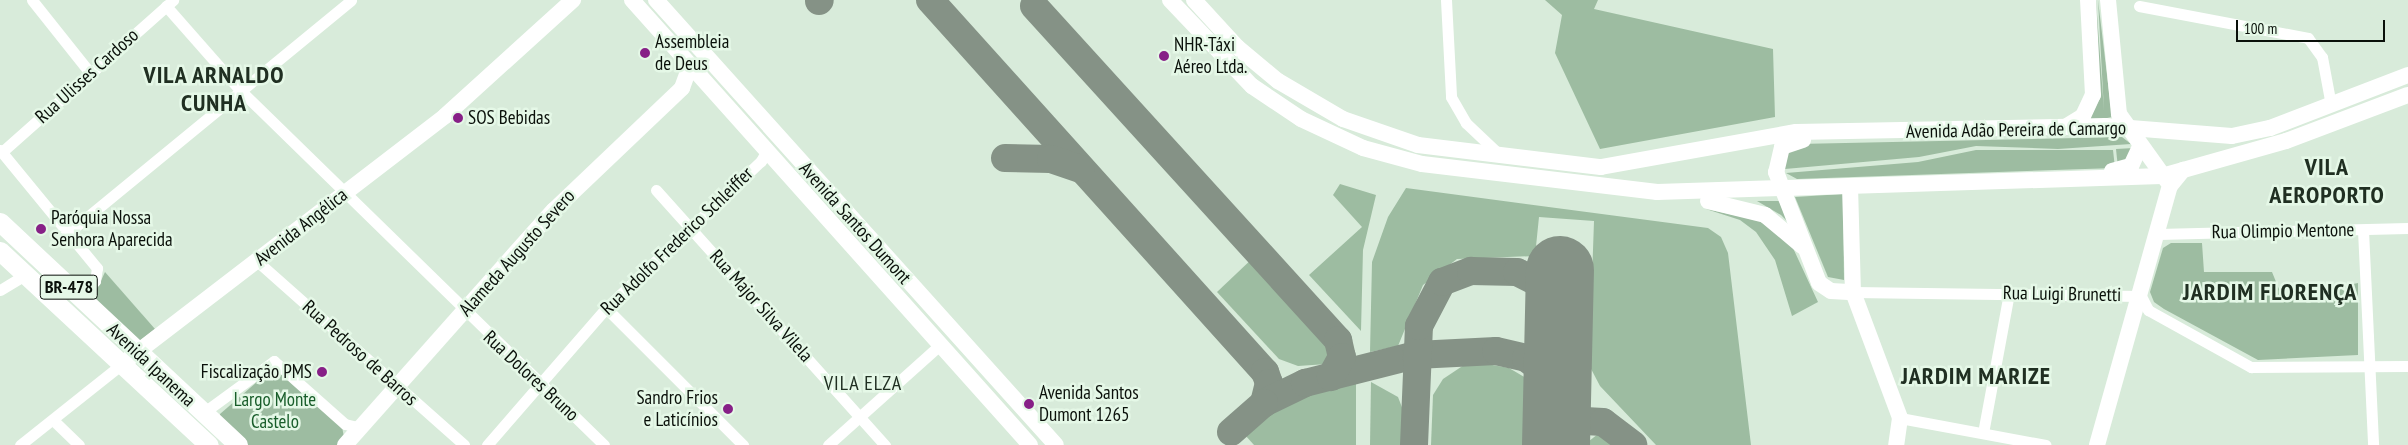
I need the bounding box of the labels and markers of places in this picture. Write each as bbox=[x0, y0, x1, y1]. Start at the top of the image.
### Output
place label: Assembleia de Deus bbox=[655, 31, 729, 75]
place label: NHR-Táxi Aéreo Ltda. bbox=[1174, 34, 1247, 78]
marker: Assembleia de Deus bbox=[639, 47, 651, 59]
marker: NHR-Táxi Aéreo Ltda. bbox=[1158, 50, 1170, 62]
place label: SOS Bebidas bbox=[468, 107, 550, 129]
marker: SOS Bebidas bbox=[452, 112, 464, 124]
place label: Paróquia Nossa Senhora Aparecida bbox=[51, 207, 173, 251]
marker: Paróquia Nossa Senhora Aparecida bbox=[35, 223, 47, 235]
place label: Fiscalização PMS bbox=[201, 361, 312, 383]
marker: Fiscalização PMS bbox=[316, 366, 328, 378]
place label: Avenida Santos Dumont 1265 bbox=[1039, 382, 1139, 426]
place label: Sandro Frios e Laticínios bbox=[636, 387, 718, 431]
marker: Avenida Santos Dumont 1265 bbox=[1023, 398, 1035, 410]
marker: Sandro Frios e Laticínios bbox=[722, 403, 734, 415]

